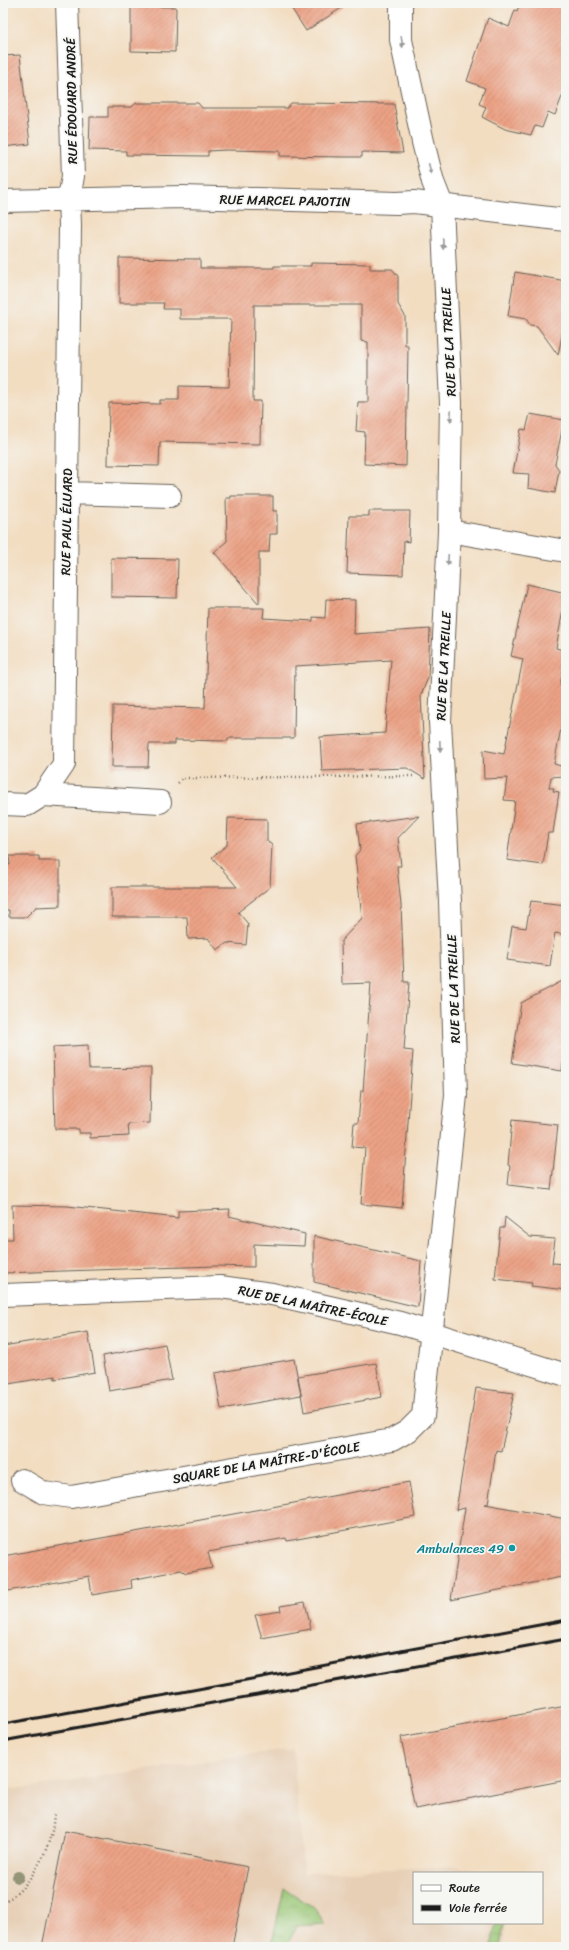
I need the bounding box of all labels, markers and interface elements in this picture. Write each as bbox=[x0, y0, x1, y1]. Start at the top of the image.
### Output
one-way arrow bbox=[399, 36, 405, 48]
street label: RUE ÉDOUARD ANDRÉ bbox=[59, 37, 84, 164]
one-way arrow bbox=[427, 163, 433, 175]
street label: RUE MARCEL PAJOTIN bbox=[219, 188, 351, 213]
one-way arrow bbox=[440, 238, 446, 251]
street label: RUE DE LA TREILLE bbox=[434, 286, 463, 397]
one-way arrow bbox=[448, 410, 454, 423]
street label: RUE PAUL ÉLUARD bbox=[54, 468, 79, 576]
one-way arrow bbox=[444, 554, 451, 566]
street label: RUE DE LA TREILLE bbox=[429, 610, 458, 721]
one-way arrow bbox=[437, 740, 444, 752]
street label: RUE DE LA TREILLE bbox=[440, 933, 467, 1044]
street label: RUE DE LA MAÎTRE-ÉCOLE bbox=[236, 1278, 391, 1333]
street label: SQUARE DE LA MAÎTRE-D'ÉCOLE bbox=[171, 1435, 362, 1490]
place label: Ambulances 49 bbox=[416, 1537, 504, 1560]
marker: Ambulances 49 bbox=[507, 1543, 517, 1553]
legend bbox=[413, 1872, 543, 1924]
text: Route bbox=[449, 1877, 480, 1899]
text: Voie ferrée bbox=[449, 1897, 507, 1919]

